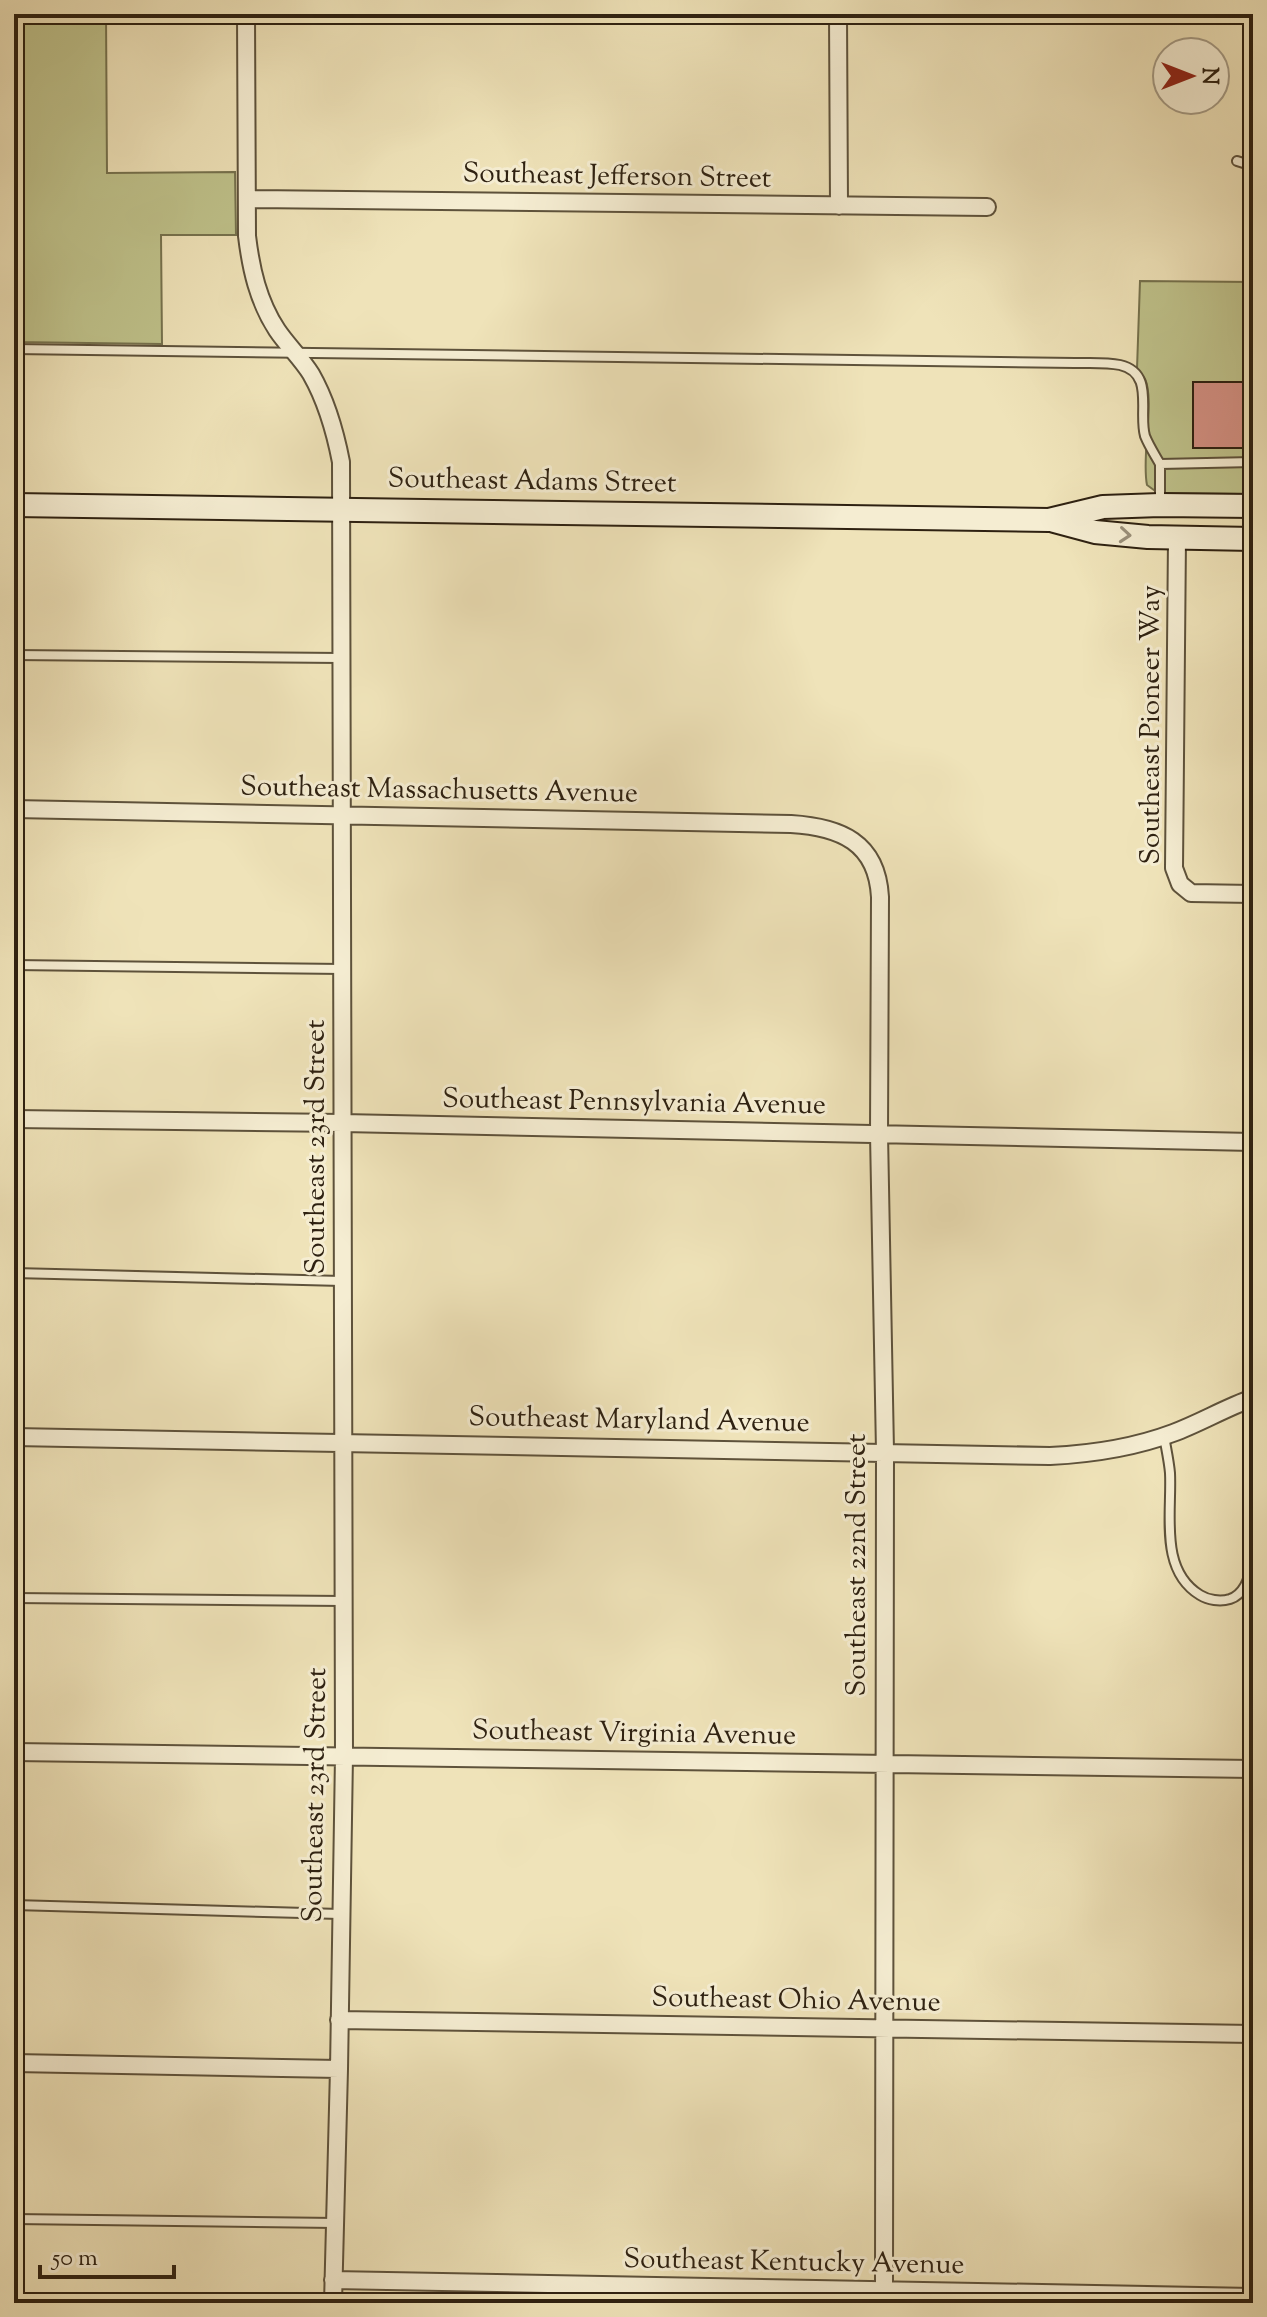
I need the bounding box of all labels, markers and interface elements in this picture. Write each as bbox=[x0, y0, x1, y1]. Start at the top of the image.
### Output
north arrow bbox=[1151, 36, 1231, 116]
text: N bbox=[1192, 67, 1224, 85]
street label: Southeast Jefferson Street bbox=[462, 154, 772, 200]
street label: Southeast Adams Street bbox=[387, 459, 677, 505]
one-way arrow bbox=[1119, 526, 1132, 543]
street label: Southeast Pioneer Way bbox=[1132, 585, 1172, 865]
street label: Southeast Massachusetts Avenue bbox=[240, 768, 638, 814]
street label: Southeast 23rd Street bbox=[297, 1019, 337, 1275]
street label: Southeast Pennsylvania Avenue bbox=[442, 1080, 826, 1126]
street label: Southeast Maryland Avenue bbox=[468, 1398, 810, 1444]
street label: Southeast 22nd Street bbox=[838, 1433, 878, 1696]
street label: Southeast 23rd Street bbox=[294, 1667, 338, 1923]
street label: Southeast Virginia Avenue bbox=[472, 1711, 796, 1757]
street label: Southeast Ohio Avenue bbox=[651, 1978, 941, 2024]
scale bar bbox=[40, 2229, 174, 2279]
street label: Southeast Kentucky Avenue bbox=[623, 2240, 965, 2286]
text: 50 m bbox=[50, 2242, 98, 2276]

